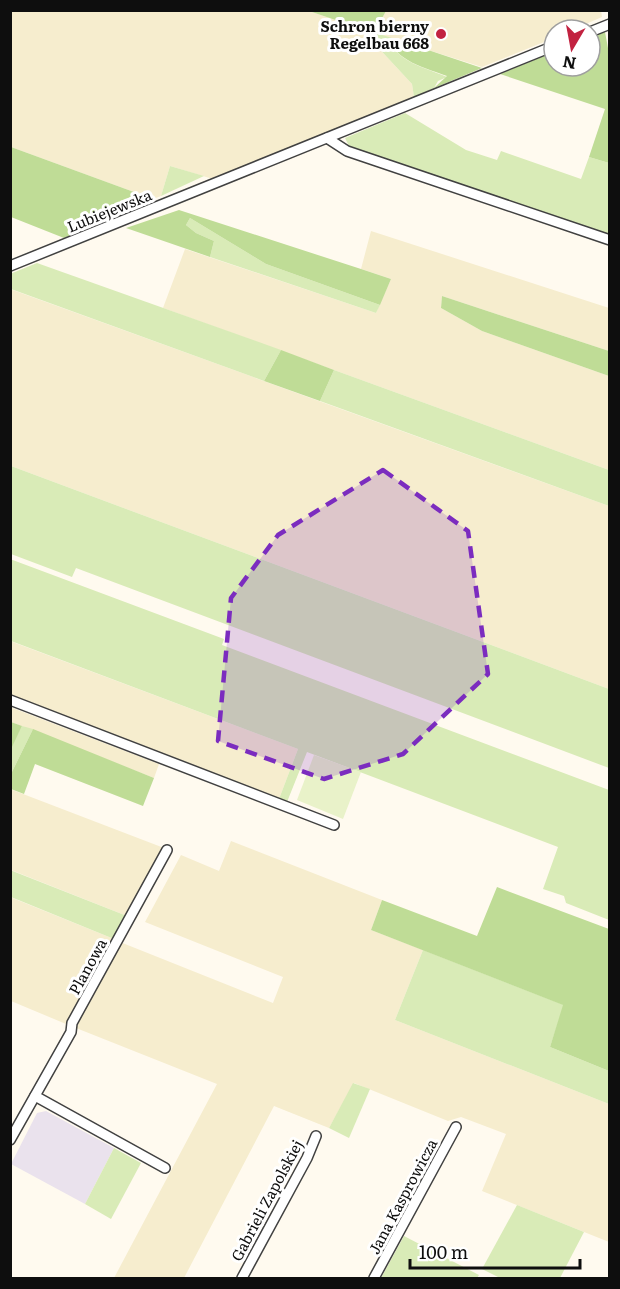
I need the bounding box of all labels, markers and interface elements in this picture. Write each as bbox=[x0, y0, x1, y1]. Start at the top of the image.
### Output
place label: Schron bierny Regelbau 668 bbox=[320, 14, 430, 54]
north arrow bbox=[542, 18, 602, 78]
marker: Schron bierny Regelbau 668 bbox=[434, 27, 448, 41]
text: N bbox=[561, 51, 578, 77]
street label: Lubiejewska bbox=[63, 182, 156, 237]
street label: Planowa bbox=[62, 933, 112, 998]
street label: Jana Kasprowicza bbox=[362, 1133, 443, 1258]
street label: Gabrieli Zapolskiej bbox=[224, 1135, 308, 1265]
scale bar bbox=[410, 1232, 580, 1270]
text: 100 m bbox=[419, 1238, 468, 1265]

